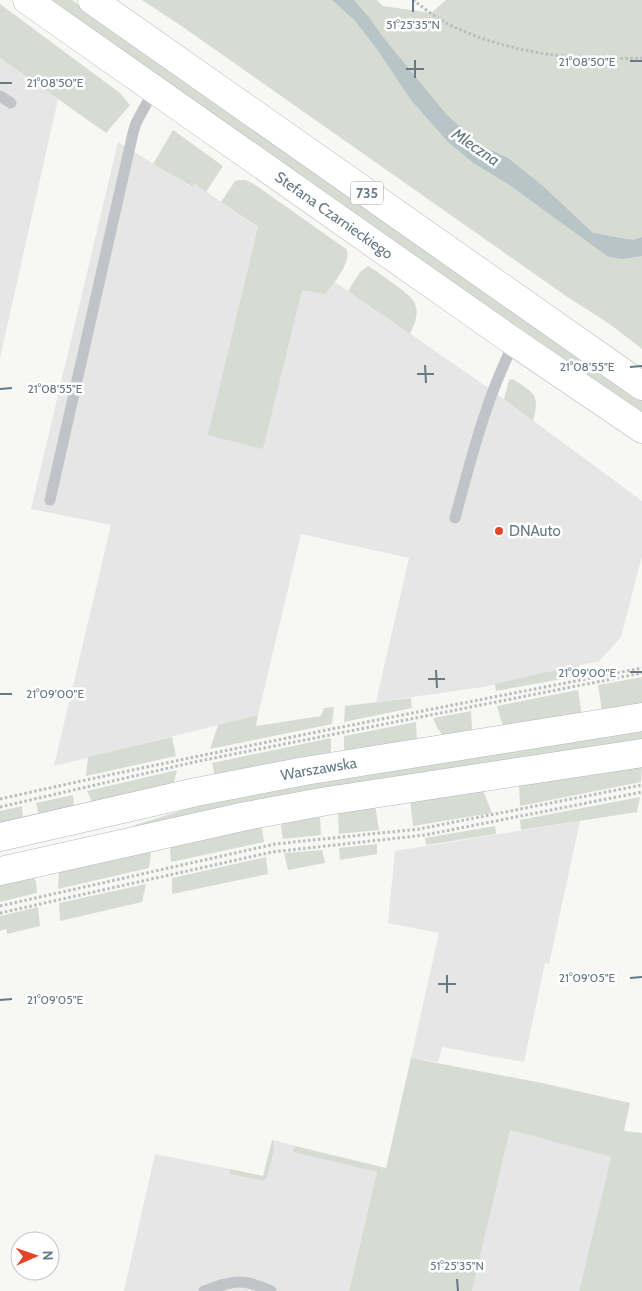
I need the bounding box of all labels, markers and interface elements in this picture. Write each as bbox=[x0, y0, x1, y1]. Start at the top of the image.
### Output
text: 51°25'35"N bbox=[386, 17, 440, 32]
text: 21°08'50"E bbox=[559, 54, 616, 69]
text: 21°08'50"E bbox=[27, 75, 84, 90]
water label: Mleczna bbox=[448, 124, 503, 170]
street label: Stefana Czarnieckiego bbox=[271, 168, 396, 263]
road number: 735 bbox=[351, 182, 383, 204]
text: 21°08'55"E bbox=[560, 359, 615, 374]
text: 21°08'55"E bbox=[28, 381, 83, 396]
place label: DNAuto bbox=[509, 522, 561, 540]
marker: DNAuto bbox=[493, 525, 505, 537]
text: 21°09'00"E bbox=[558, 665, 616, 680]
text: 21°09'00"E bbox=[26, 686, 84, 701]
street label: Warszawska bbox=[279, 754, 359, 784]
text: 21°09'05"E bbox=[559, 970, 616, 985]
text: 21°09'05"E bbox=[27, 992, 84, 1007]
north arrow bbox=[10, 1231, 60, 1281]
text: N bbox=[39, 1250, 57, 1261]
text: 51°25'35"N bbox=[430, 1258, 484, 1273]

